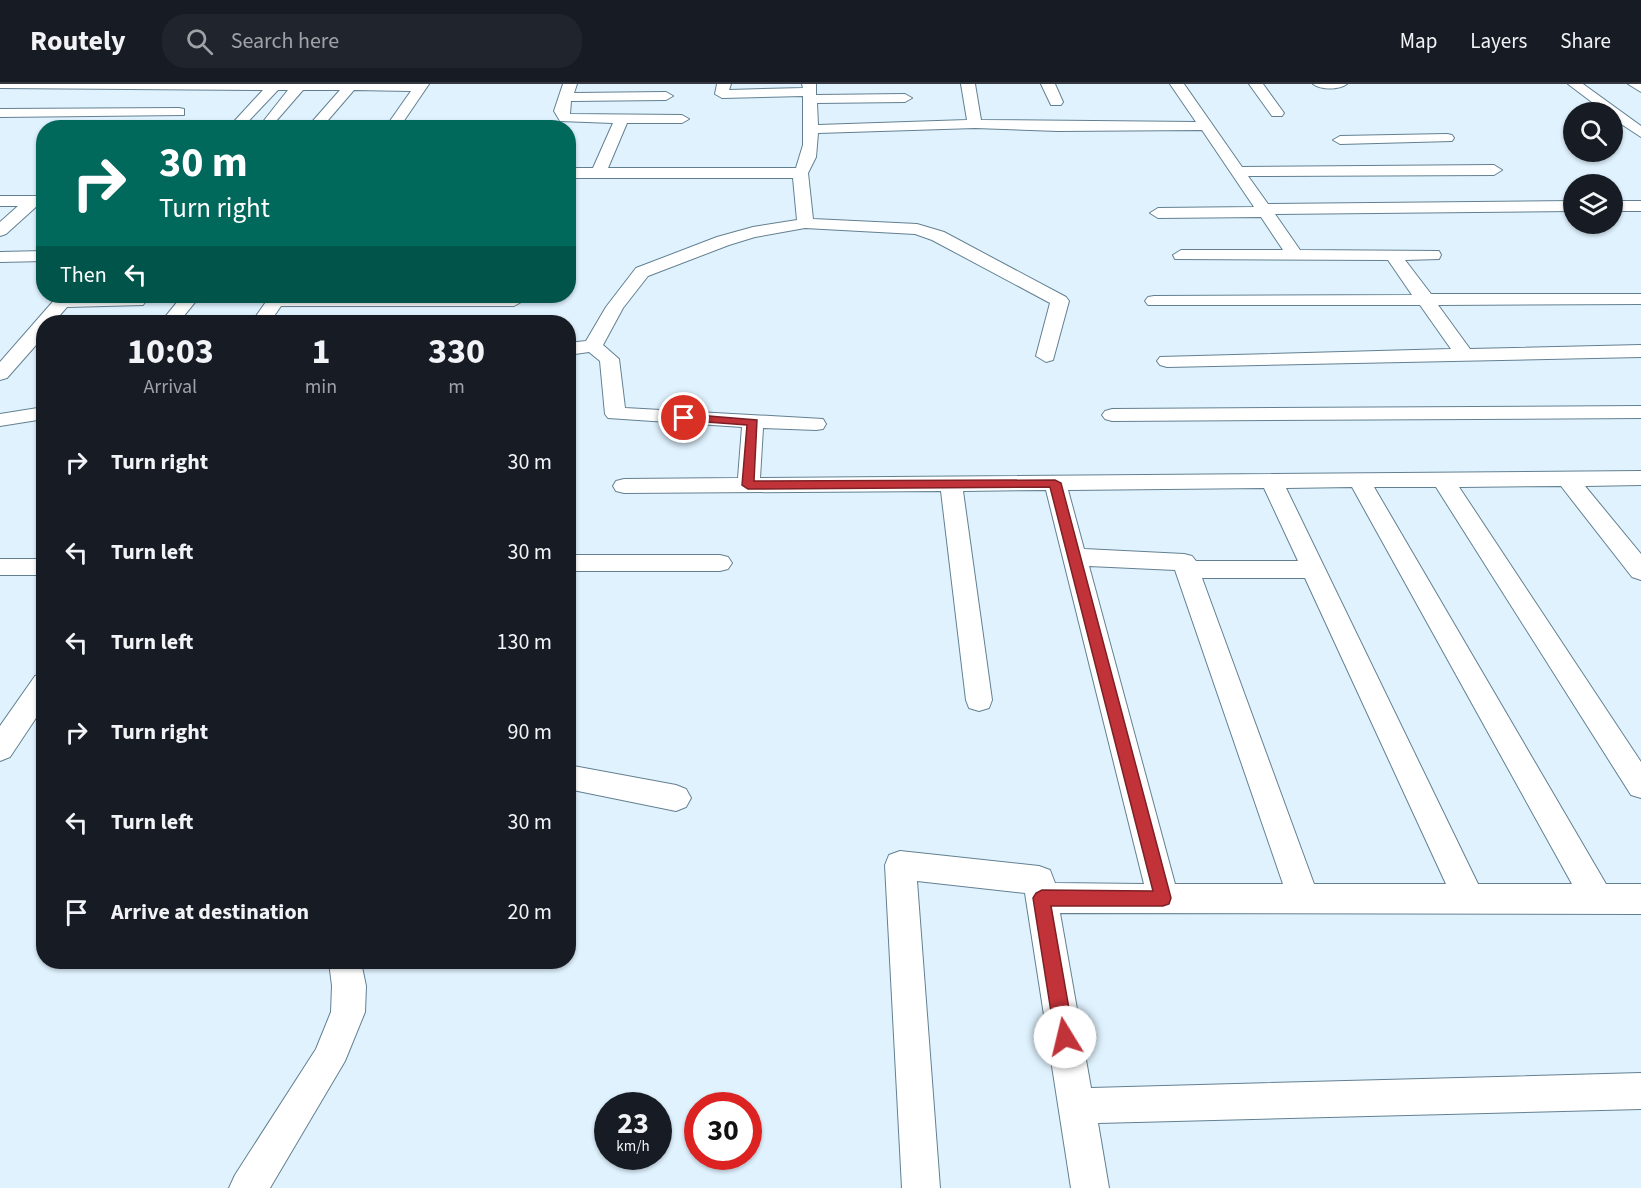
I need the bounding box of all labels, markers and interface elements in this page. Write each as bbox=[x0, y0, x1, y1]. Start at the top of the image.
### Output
search box bbox=[162, 14, 582, 68]
text: Routely bbox=[30, 21, 126, 61]
icon: search bbox=[183, 25, 216, 58]
text: Search here bbox=[231, 25, 339, 57]
text: Map bbox=[1400, 26, 1437, 56]
text: Layers bbox=[1470, 26, 1527, 56]
text: Share bbox=[1560, 26, 1611, 56]
map controls bbox=[1563, 102, 1623, 234]
button: search bbox=[1563, 102, 1623, 162]
text: 30 m bbox=[159, 133, 248, 193]
icon: right bbox=[60, 144, 138, 222]
button: layers bbox=[1563, 174, 1623, 234]
text: Turn right bbox=[159, 189, 270, 228]
icon: left bbox=[119, 258, 152, 291]
text: Then bbox=[60, 259, 107, 291]
text: 10:03 bbox=[127, 326, 214, 377]
text: 1 bbox=[311, 326, 330, 377]
text: 330 bbox=[428, 326, 485, 377]
text: Arrival bbox=[143, 373, 197, 401]
text: min bbox=[305, 373, 337, 401]
text: m bbox=[448, 373, 465, 401]
pin bbox=[658, 392, 709, 443]
icon: arrive bbox=[667, 401, 700, 434]
icon: right bbox=[60, 446, 93, 479]
text: Turn right bbox=[111, 446, 208, 478]
text: 30 m bbox=[507, 446, 552, 478]
icon: left bbox=[60, 536, 93, 569]
text: Turn left bbox=[111, 536, 193, 568]
text: 30 m bbox=[507, 536, 552, 568]
icon: left bbox=[60, 626, 93, 659]
text: Turn left bbox=[111, 626, 193, 658]
text: 130 m bbox=[497, 626, 552, 658]
icon: right bbox=[60, 716, 93, 749]
text: Turn right bbox=[111, 716, 208, 748]
text: 90 m bbox=[507, 716, 552, 748]
icon: left bbox=[60, 806, 93, 839]
text: Turn left bbox=[111, 806, 193, 838]
text: 30 m bbox=[507, 806, 552, 838]
icon: arrive bbox=[60, 896, 93, 929]
text: Arrive at destination bbox=[111, 896, 309, 928]
text: 20 m bbox=[507, 896, 552, 928]
position arrow bbox=[1033, 1005, 1097, 1069]
speed limit sign: 30 bbox=[684, 1092, 762, 1170]
text: 23 bbox=[617, 1102, 649, 1145]
text: km/h bbox=[616, 1136, 650, 1157]

